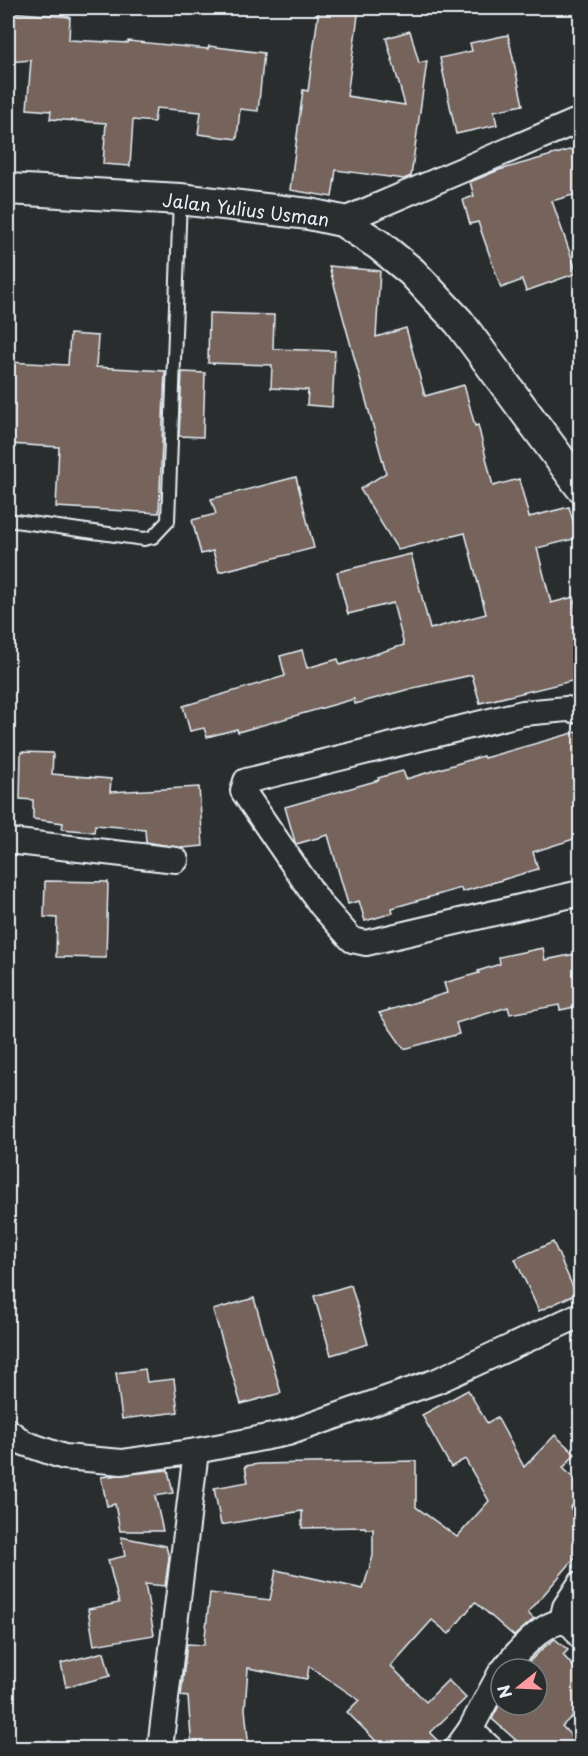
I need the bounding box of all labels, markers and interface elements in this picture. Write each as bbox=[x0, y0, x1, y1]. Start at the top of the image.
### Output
street label: Jalan Yulius Usman bbox=[161, 185, 331, 233]
north arrow bbox=[489, 1657, 549, 1717]
text: N bbox=[490, 1682, 517, 1702]

